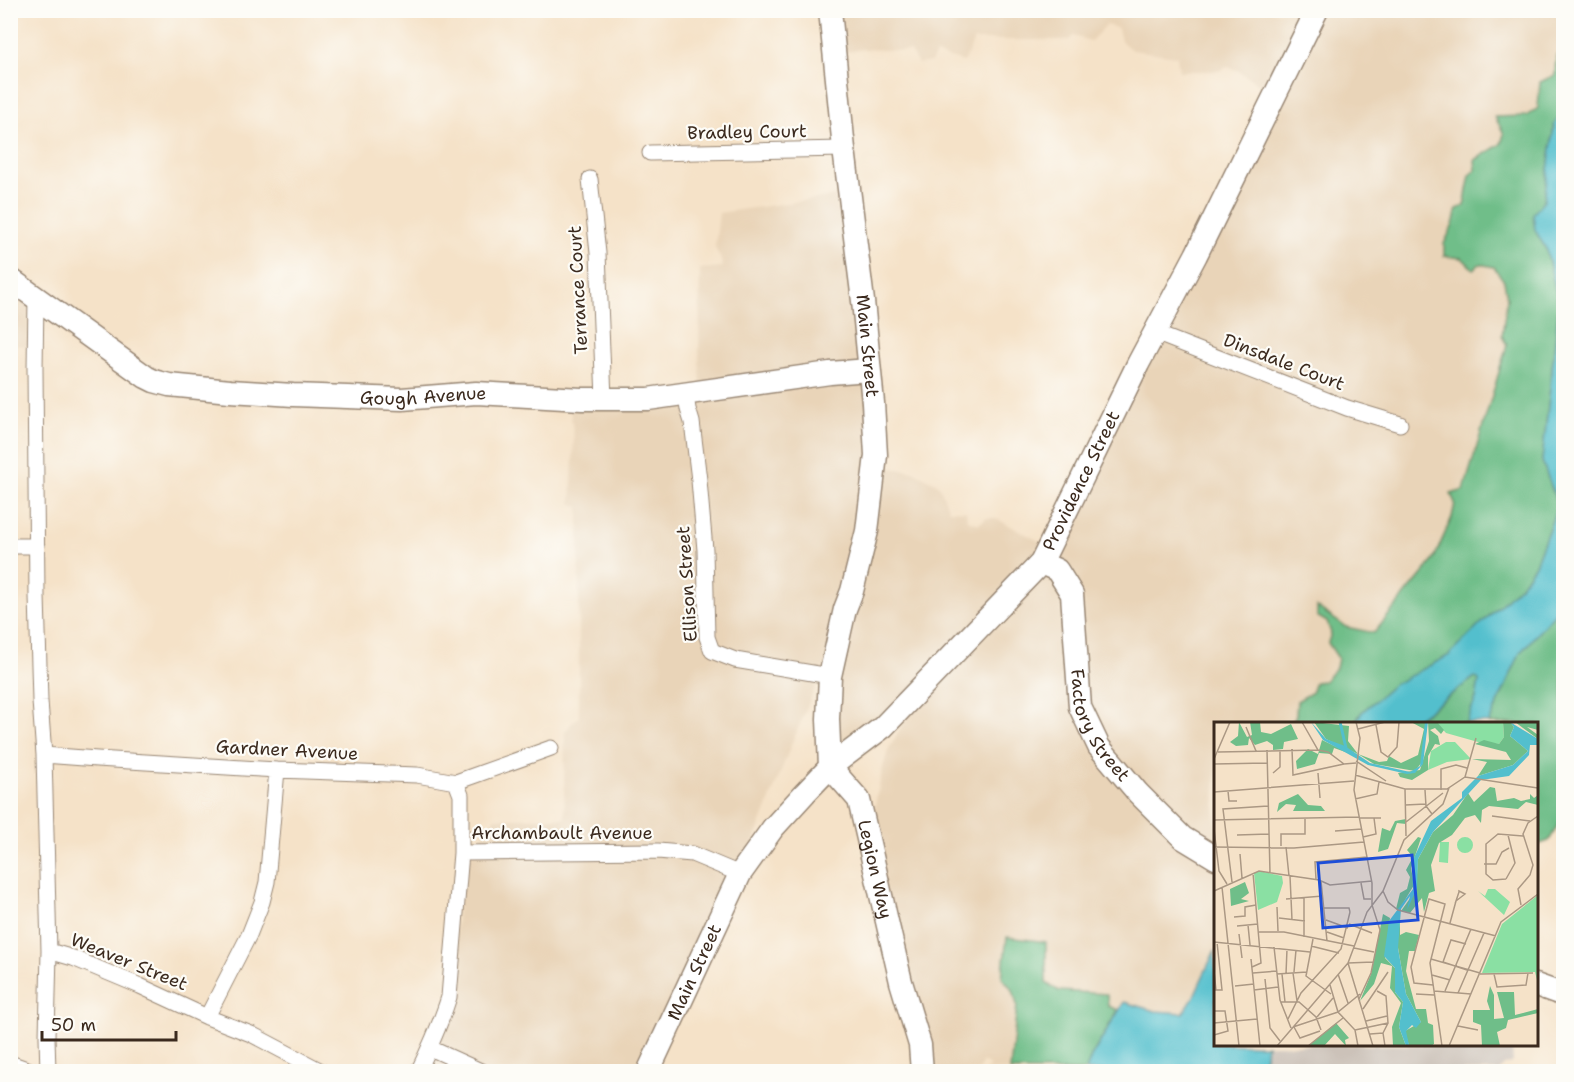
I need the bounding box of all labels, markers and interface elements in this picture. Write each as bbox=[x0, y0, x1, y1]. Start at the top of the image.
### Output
street label: Bradley Court bbox=[687, 119, 807, 145]
street label: Terrance Court bbox=[563, 225, 593, 355]
street label: Main Street bbox=[850, 293, 884, 399]
street label: Dinsdale Court bbox=[1220, 328, 1348, 396]
street label: Gough Avenue bbox=[360, 381, 487, 411]
street label: Providence Street bbox=[1037, 407, 1125, 555]
street label: Ellison Street bbox=[671, 525, 703, 643]
street label: Factory Street bbox=[1065, 668, 1135, 787]
inset map bbox=[1214, 722, 1538, 1046]
street label: Gardner Avenue bbox=[215, 734, 359, 766]
street label: Legion Way bbox=[852, 817, 898, 921]
street label: Archambault Avenue bbox=[471, 821, 653, 845]
street label: Main Street bbox=[662, 920, 727, 1024]
street label: Weaver Street bbox=[67, 928, 191, 996]
scale bar bbox=[42, 1004, 176, 1042]
text: 50 m bbox=[51, 1013, 96, 1037]

